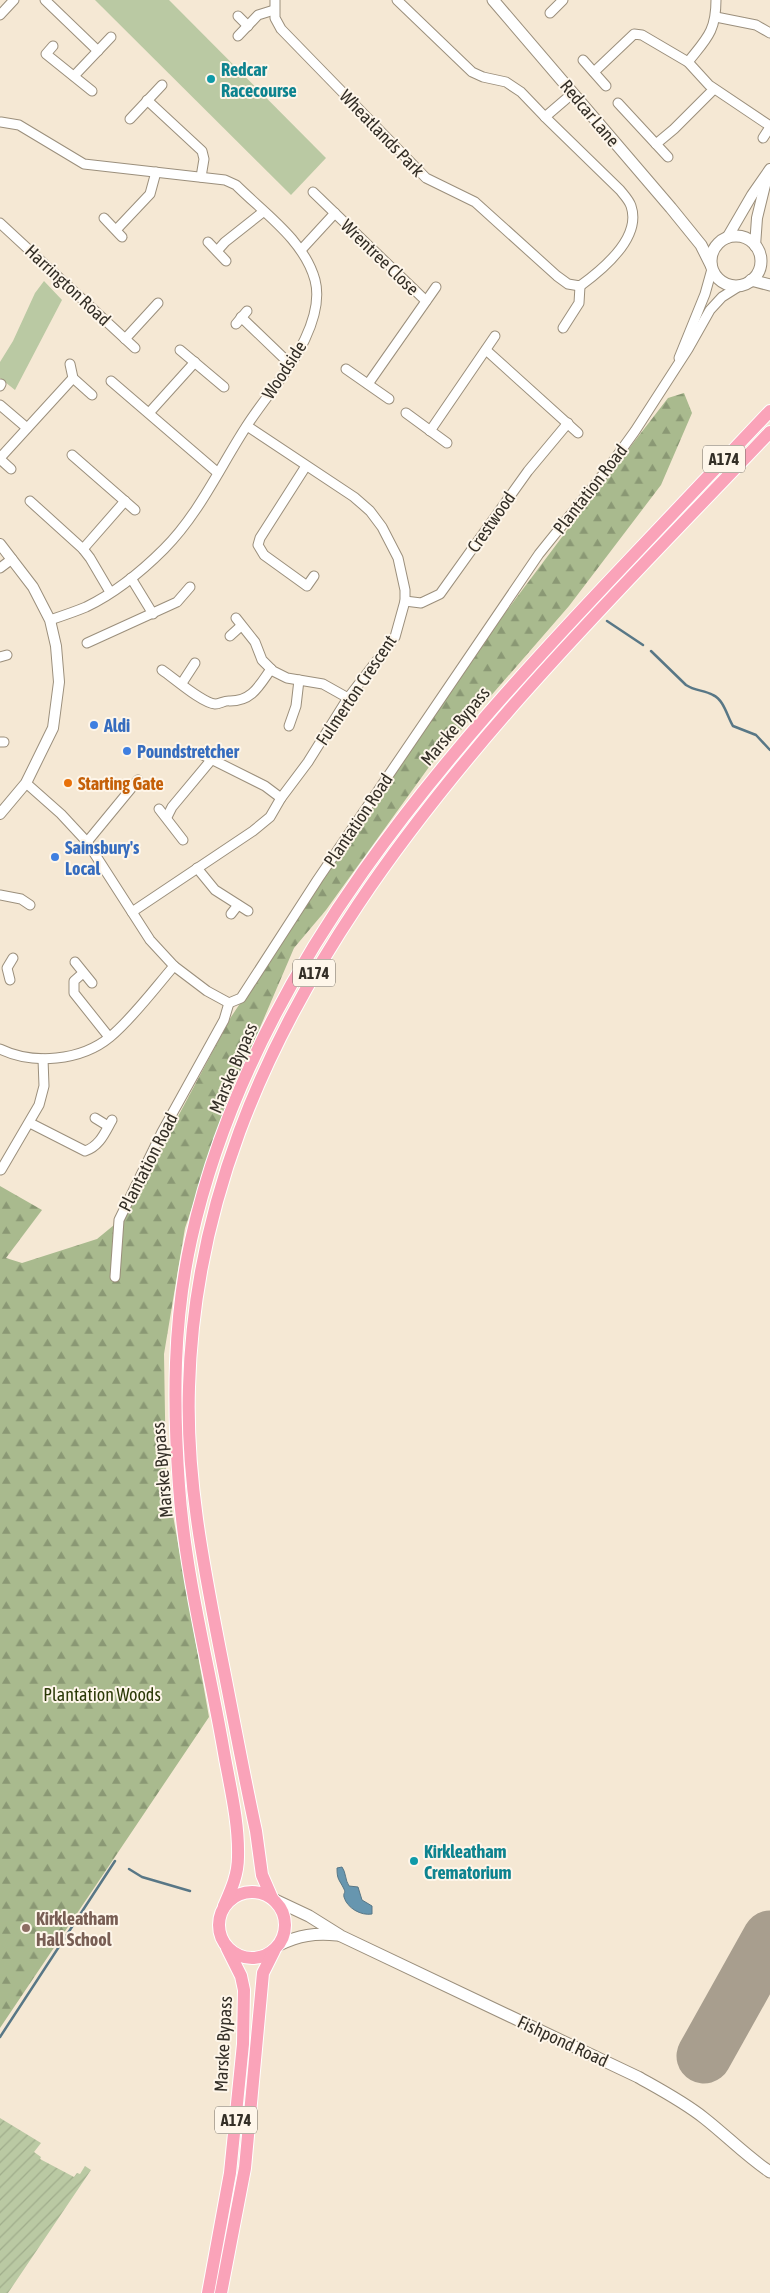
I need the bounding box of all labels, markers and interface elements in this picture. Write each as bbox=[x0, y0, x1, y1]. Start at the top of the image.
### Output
place label: Redcar Racecourse bbox=[221, 59, 297, 101]
marker: Redcar Racecourse bbox=[205, 73, 217, 85]
street label: Redcar Lane bbox=[556, 75, 624, 151]
street label: Wheatlands Park bbox=[335, 85, 429, 181]
street label: Wrentree Close bbox=[337, 215, 423, 299]
street label: Harrington Road bbox=[21, 240, 115, 330]
street label: Woodside bbox=[257, 337, 311, 403]
street label: Plantation Road bbox=[549, 440, 631, 538]
road number: A174 bbox=[703, 446, 745, 472]
street label: Crestwood bbox=[463, 488, 519, 556]
street label: Fulmerton Crescent bbox=[311, 631, 401, 749]
street label: Marske Bypass bbox=[416, 683, 494, 769]
place label: Aldi bbox=[103, 715, 130, 736]
marker: Aldi bbox=[88, 719, 100, 731]
place label: Poundstretcher bbox=[137, 741, 240, 762]
marker: Poundstretcher bbox=[121, 745, 133, 757]
street label: Plantation Road bbox=[319, 770, 397, 870]
place label: Starting Gate bbox=[78, 773, 164, 794]
marker: Starting Gate bbox=[62, 777, 74, 789]
place label: Sainsbury's Local bbox=[65, 837, 140, 879]
marker: Sainsbury's Local bbox=[49, 851, 61, 863]
road number: A174 bbox=[293, 960, 335, 986]
street label: Marske Bypass bbox=[205, 1020, 261, 1116]
street label: Plantation Road bbox=[114, 1109, 182, 1215]
street label: Marske Bypass bbox=[147, 1421, 177, 1519]
park label: Plantation Woods bbox=[43, 1684, 161, 1705]
place label: Kirkleatham Crematorium bbox=[424, 1841, 512, 1883]
marker: Kirkleatham Crematorium bbox=[408, 1855, 420, 1867]
place label: Kirkleatham Hall School bbox=[36, 1908, 119, 1950]
marker: Kirkleatham Hall School bbox=[20, 1922, 32, 1934]
street label: Marske Bypass bbox=[210, 1996, 236, 2092]
street label: Fishpond Road bbox=[514, 2011, 612, 2071]
road number: A174 bbox=[215, 2106, 257, 2134]

